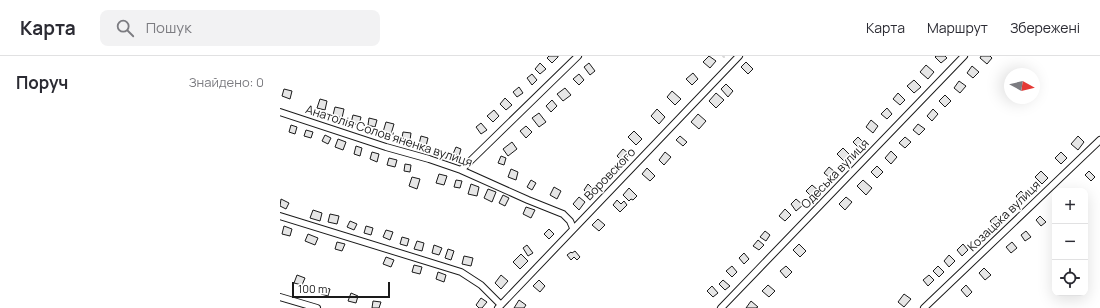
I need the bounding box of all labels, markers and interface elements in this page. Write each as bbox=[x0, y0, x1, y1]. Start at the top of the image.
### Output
search box bbox=[100, 10, 380, 46]
text: Карта bbox=[20, 15, 76, 41]
icon: search bbox=[114, 17, 136, 39]
text: Пошук bbox=[146, 17, 192, 38]
text: Карта bbox=[866, 18, 905, 37]
text: Маршрут bbox=[927, 18, 988, 37]
text: Збережені bbox=[1010, 18, 1080, 37]
north arrow bbox=[1004, 68, 1040, 104]
text: Поруч bbox=[16, 71, 68, 94]
text: Знайдено: 0 bbox=[189, 73, 264, 91]
street label: Анатолія Солов'яненка вулиця bbox=[303, 100, 475, 171]
street label: Одеська вулиця bbox=[797, 135, 872, 212]
street label: Воровского bbox=[580, 144, 639, 204]
street label: Козацька вулиця bbox=[963, 176, 1044, 255]
map controls bbox=[1052, 188, 1088, 296]
button: + bbox=[1052, 188, 1088, 224]
button: − bbox=[1052, 224, 1088, 260]
button: locate bbox=[1052, 260, 1088, 296]
scale bar bbox=[292, 280, 390, 299]
text: 100 m bbox=[298, 281, 327, 296]

